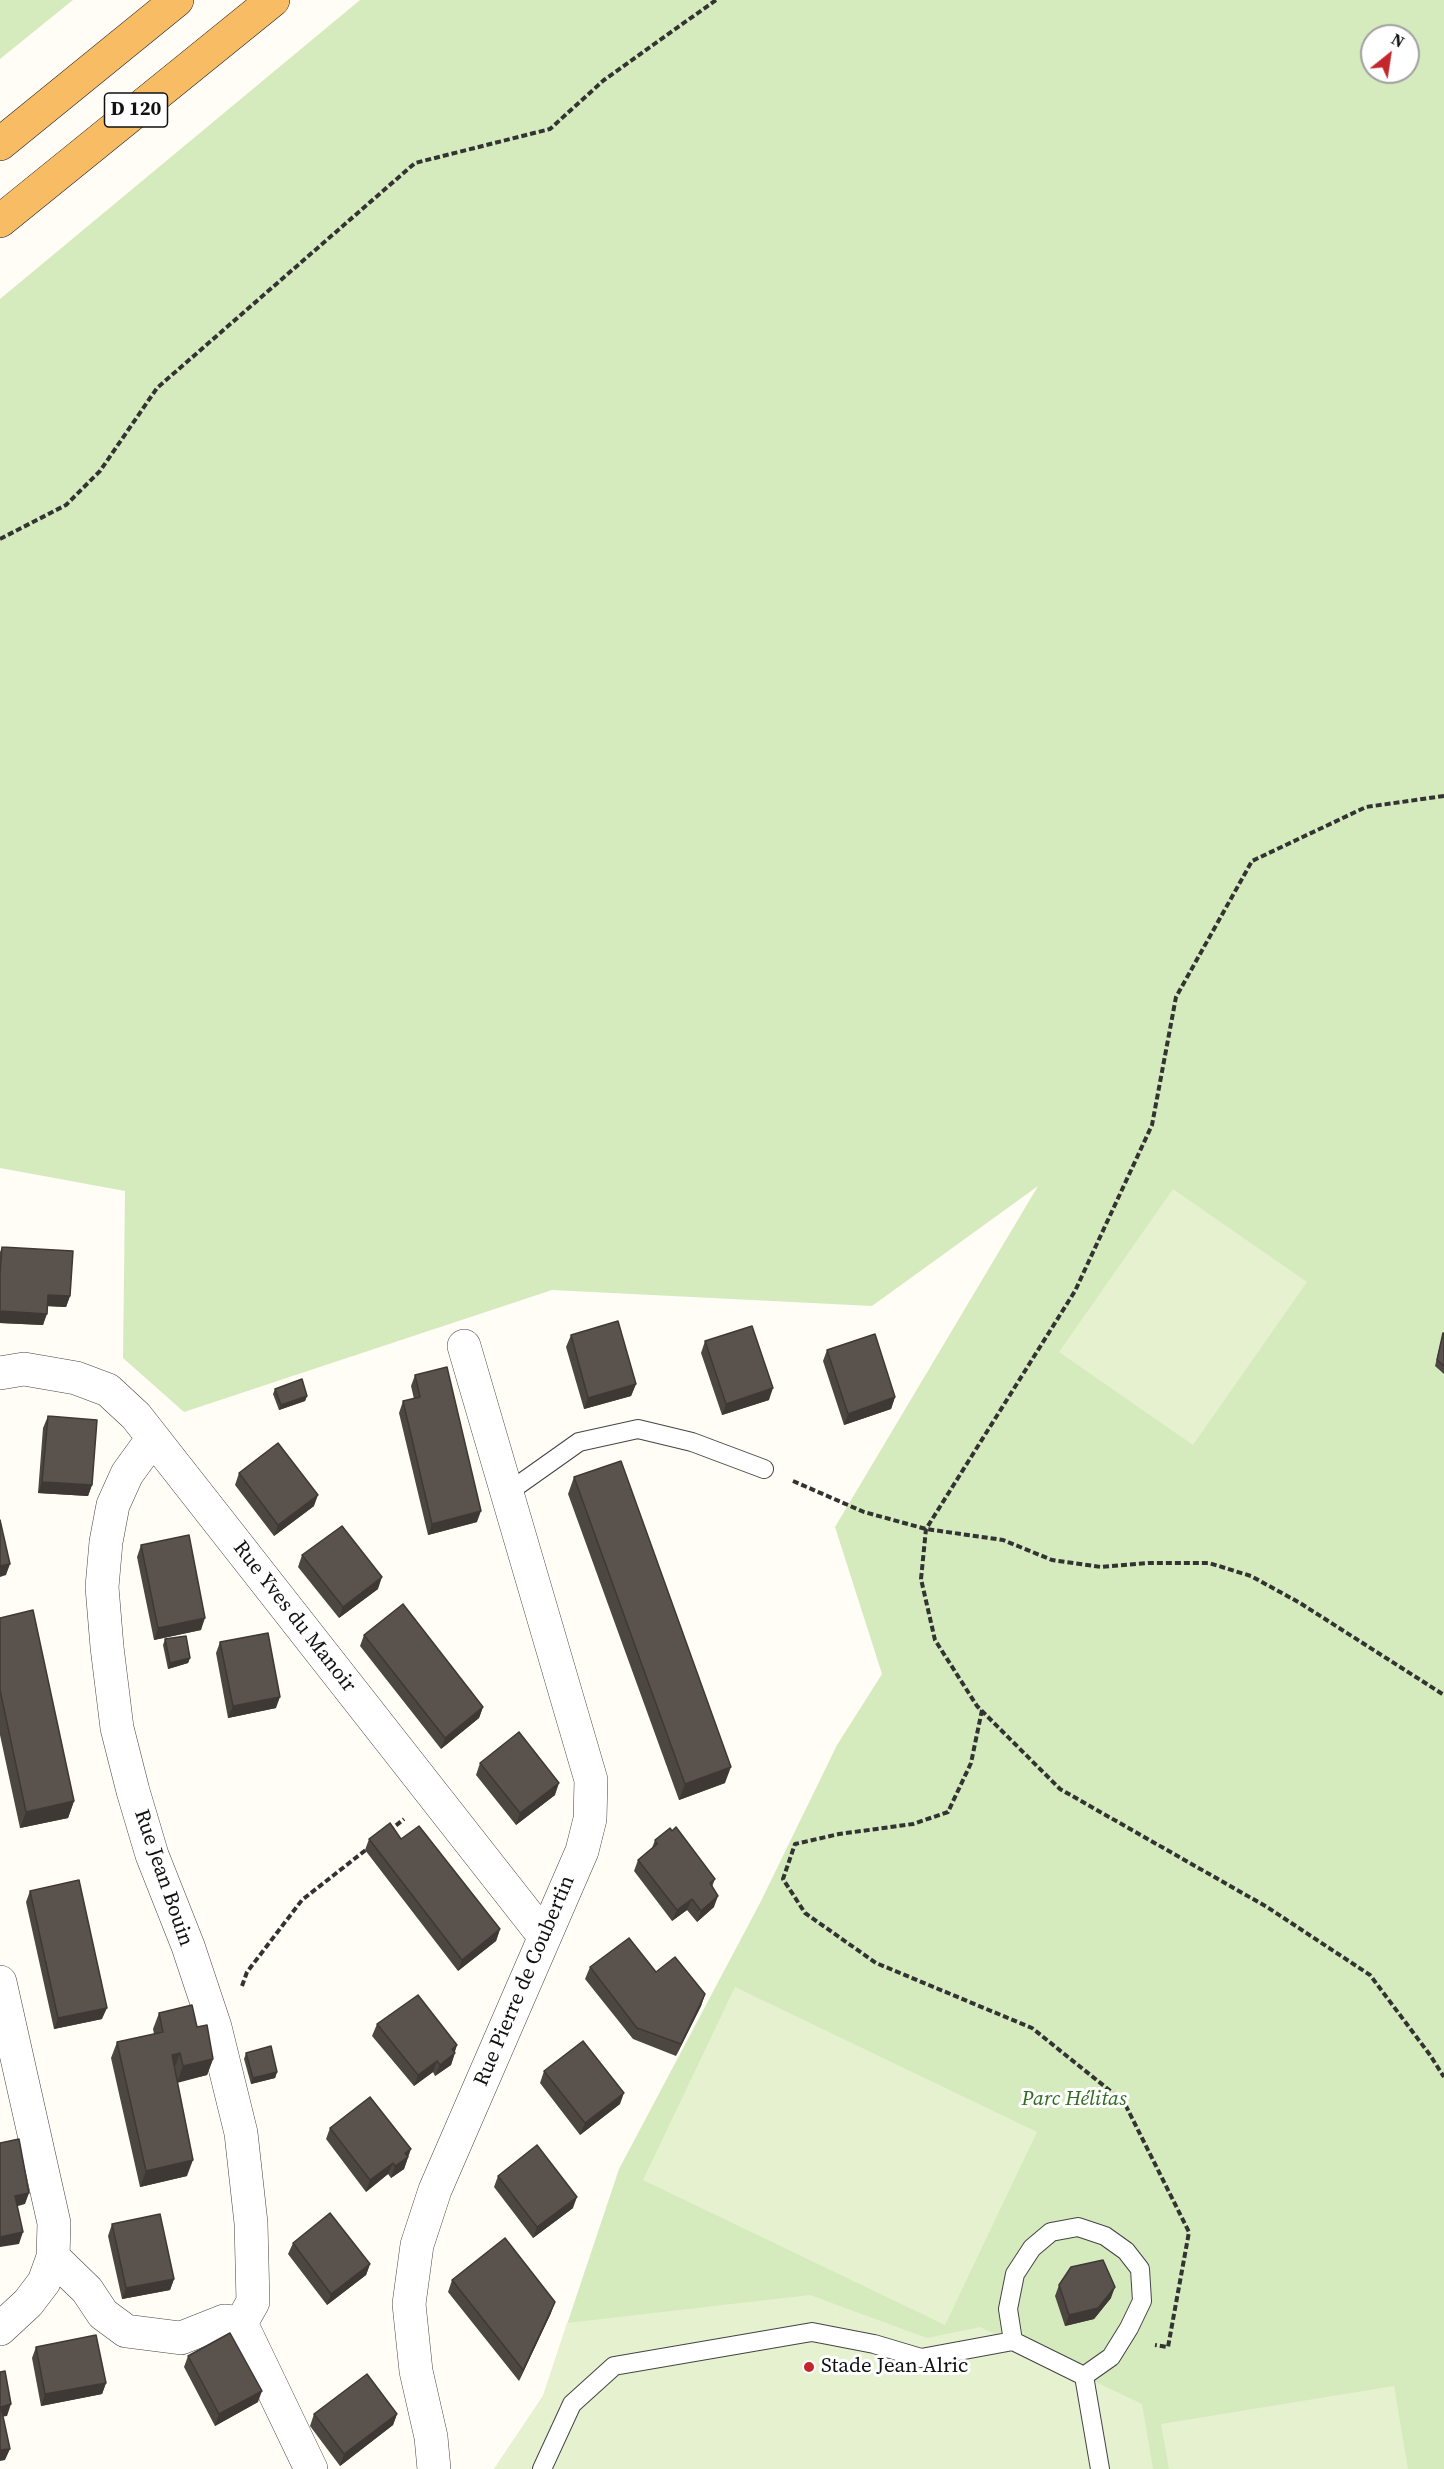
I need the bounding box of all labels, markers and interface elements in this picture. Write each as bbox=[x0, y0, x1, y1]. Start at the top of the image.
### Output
north arrow bbox=[1360, 24, 1420, 84]
text: N bbox=[1387, 28, 1409, 53]
road number: D 120 bbox=[104, 93, 168, 127]
street label: Rue Yves du Manoir bbox=[227, 1536, 361, 1698]
street label: Rue Jean Bouin bbox=[128, 1806, 198, 1950]
street label: Rue Pierre de Coubertin bbox=[469, 1872, 581, 2090]
park label: Parc Hélitas bbox=[1021, 2087, 1127, 2113]
place label: Stade Jean Alric bbox=[821, 2354, 968, 2380]
marker: Stade Jean Alric bbox=[802, 2360, 816, 2374]

